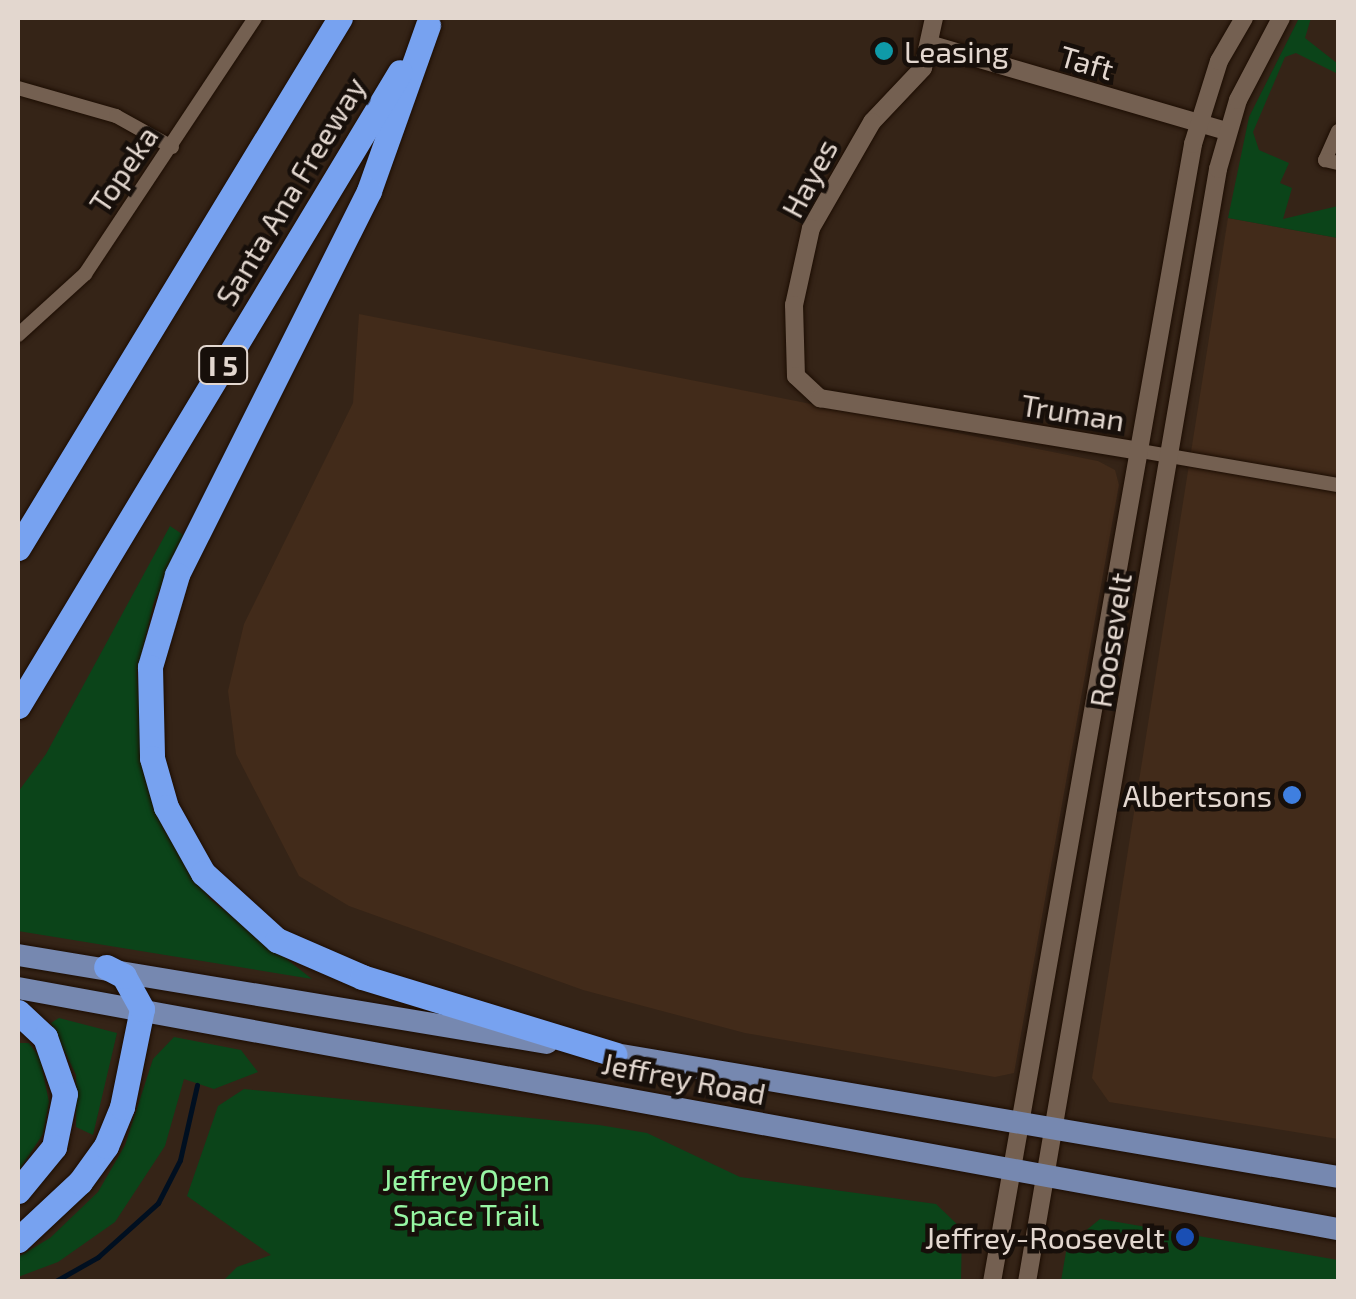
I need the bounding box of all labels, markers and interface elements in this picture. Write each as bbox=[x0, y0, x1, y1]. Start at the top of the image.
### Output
place label: Leasing bbox=[904, 33, 1009, 69]
street label: Taft bbox=[1056, 37, 1118, 87]
marker: Leasing bbox=[873, 40, 895, 62]
street label: Santa Ana Freeway bbox=[207, 70, 373, 312]
street label: Topeka bbox=[81, 119, 165, 219]
street label: Hayes bbox=[773, 133, 845, 223]
road number: I 5 bbox=[198, 342, 248, 388]
street label: Truman bbox=[1019, 386, 1127, 438]
street label: Roosevelt bbox=[1082, 570, 1138, 710]
place label: Albertsons bbox=[1123, 777, 1272, 813]
marker: Albertsons bbox=[1281, 784, 1303, 806]
street label: Jeffrey Road bbox=[599, 1044, 769, 1112]
park label: Jeffrey Open Space Trail bbox=[382, 1161, 550, 1232]
place label: Jeffrey-Roosevelt bbox=[925, 1219, 1165, 1255]
marker: Jeffrey-Roosevelt bbox=[1174, 1226, 1196, 1248]

